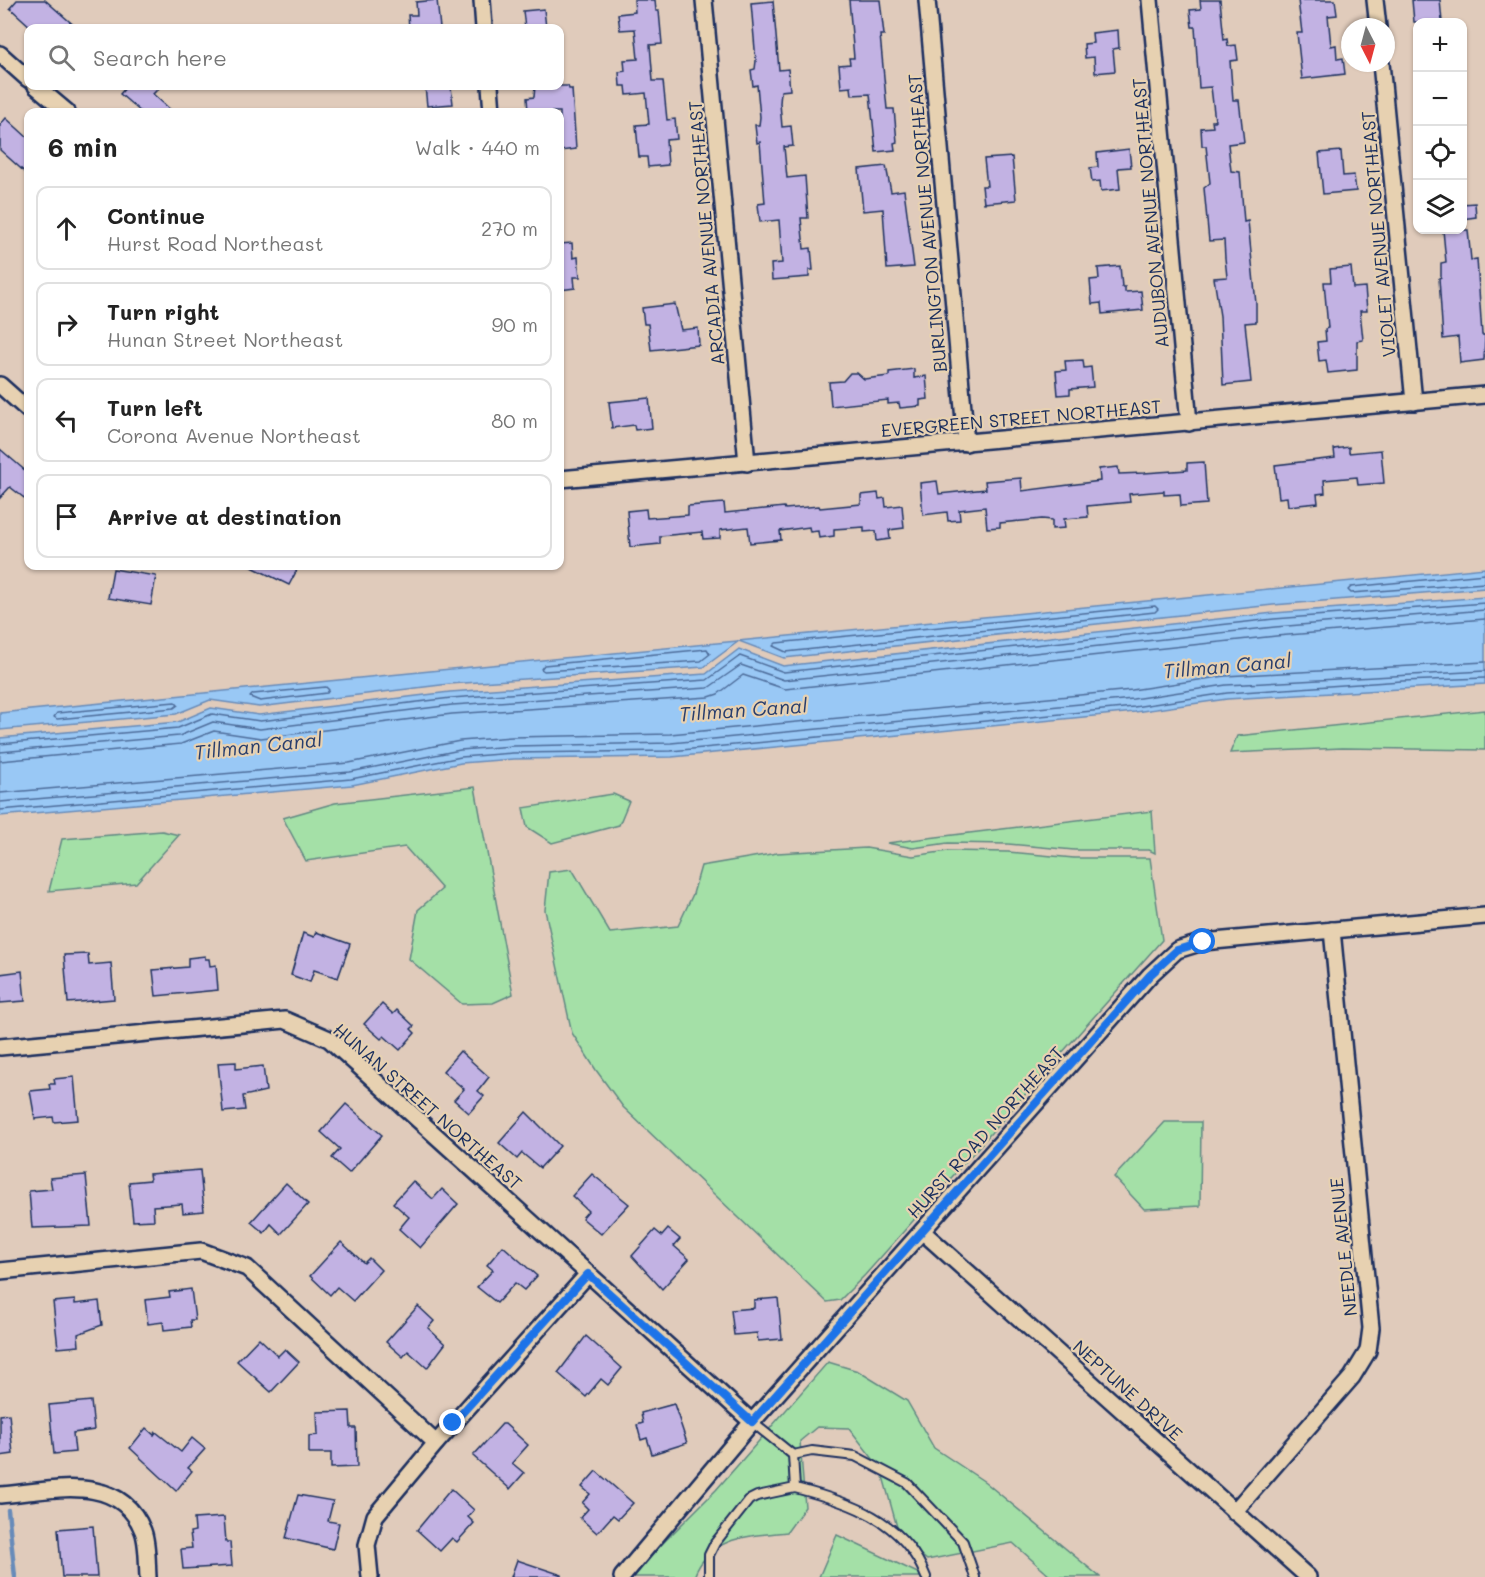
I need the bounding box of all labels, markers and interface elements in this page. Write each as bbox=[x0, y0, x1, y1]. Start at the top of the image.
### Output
north arrow bbox=[1341, 18, 1395, 72]
map controls bbox=[1413, 18, 1467, 234]
button: + bbox=[1413, 18, 1467, 72]
search box bbox=[24, 24, 564, 90]
icon: search bbox=[45, 41, 78, 74]
text: Search here bbox=[93, 43, 227, 72]
button: − bbox=[1413, 72, 1467, 126]
street label: BURLINGTON AVENUE NORTHEAST bbox=[902, 73, 952, 373]
street label: AUDUBON AVENUE NORTHEAST bbox=[1126, 77, 1174, 349]
street label: ARCADIA AVENUE NORTHEAST bbox=[682, 100, 730, 366]
street label: VIOLET AVENUE NORTHEAST bbox=[1355, 110, 1401, 358]
button: locate bbox=[1413, 126, 1467, 180]
text: 6 min bbox=[48, 130, 117, 164]
text: Walk · 440 m bbox=[415, 134, 540, 160]
button: layers bbox=[1413, 180, 1467, 234]
text: Continue bbox=[107, 201, 205, 230]
icon: ahead bbox=[50, 212, 83, 245]
text: 270 m bbox=[481, 215, 538, 241]
text: Hurst Road Northeast bbox=[107, 230, 323, 256]
text: Turn right bbox=[107, 297, 219, 326]
icon: right bbox=[50, 308, 83, 341]
text: 90 m bbox=[492, 311, 538, 337]
text: Hunan Street Northeast bbox=[107, 326, 343, 352]
text: Turn left bbox=[107, 393, 203, 422]
street label: EVERGREEN STREET NORTHEAST bbox=[880, 394, 1162, 442]
icon: left bbox=[50, 404, 83, 437]
text: 80 m bbox=[491, 407, 538, 433]
text: Corona Avenue Northeast bbox=[107, 422, 361, 448]
icon: arrive bbox=[50, 500, 83, 533]
text: Arrive at destination bbox=[107, 502, 342, 531]
water label: Tillman Canal bbox=[1162, 646, 1292, 684]
water label: Tillman Canal bbox=[678, 692, 808, 726]
water label: Tillman Canal bbox=[193, 725, 323, 765]
route start bbox=[1189, 928, 1215, 954]
street label: HUNAN STREET NORTHEAST bbox=[329, 1017, 527, 1195]
street label: HURST ROAD NORTHEAST bbox=[901, 1041, 1069, 1223]
street label: NEEDLE AVENUE bbox=[1324, 1177, 1362, 1317]
street label: NEPTUNE DRIVE bbox=[1068, 1334, 1188, 1446]
route end bbox=[439, 1409, 465, 1435]

